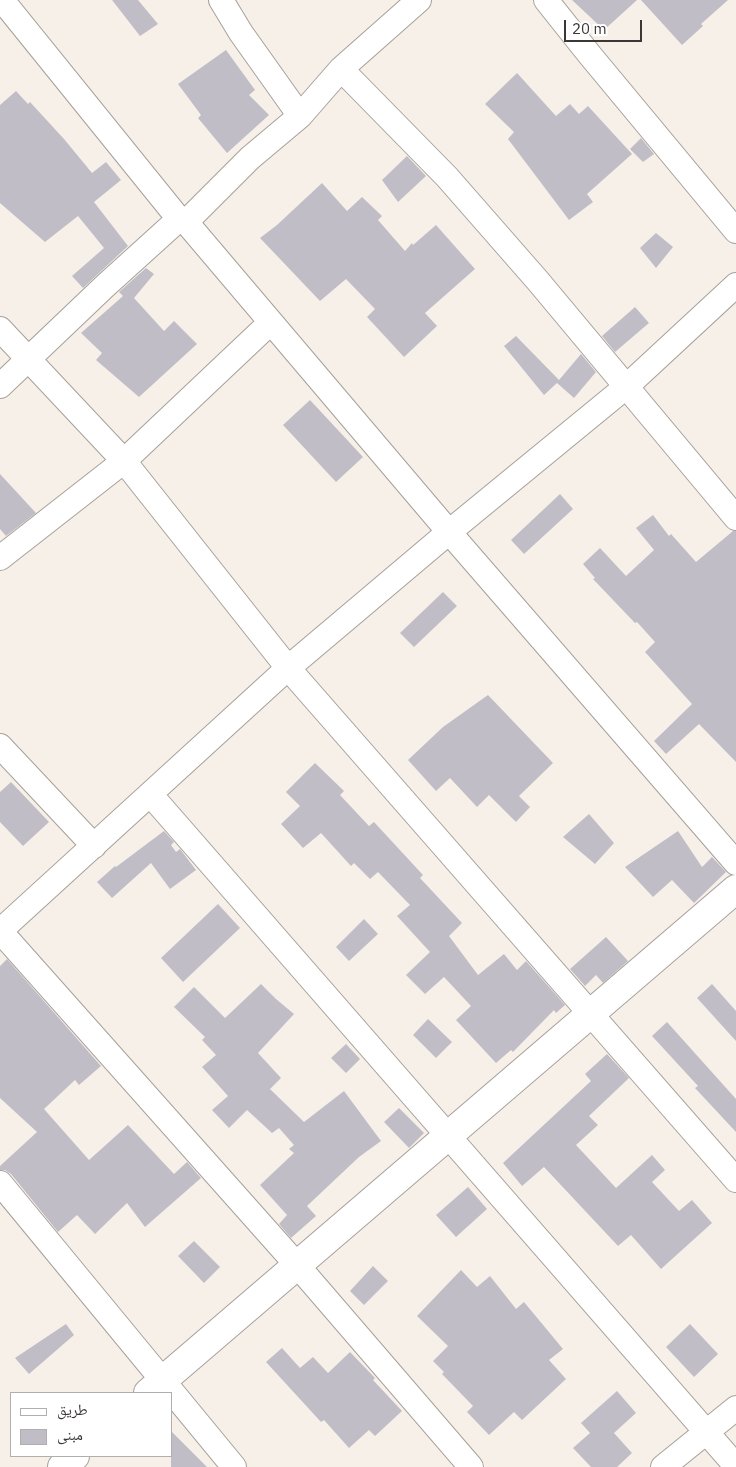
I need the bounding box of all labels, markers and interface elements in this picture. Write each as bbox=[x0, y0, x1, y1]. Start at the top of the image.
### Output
scale bar bbox=[566, 10, 644, 42]
text: 20 m bbox=[572, 19, 607, 38]
legend bbox=[10, 1392, 172, 1457]
text: طريق bbox=[57, 1400, 88, 1419]
text: مبنى bbox=[57, 1425, 83, 1444]

